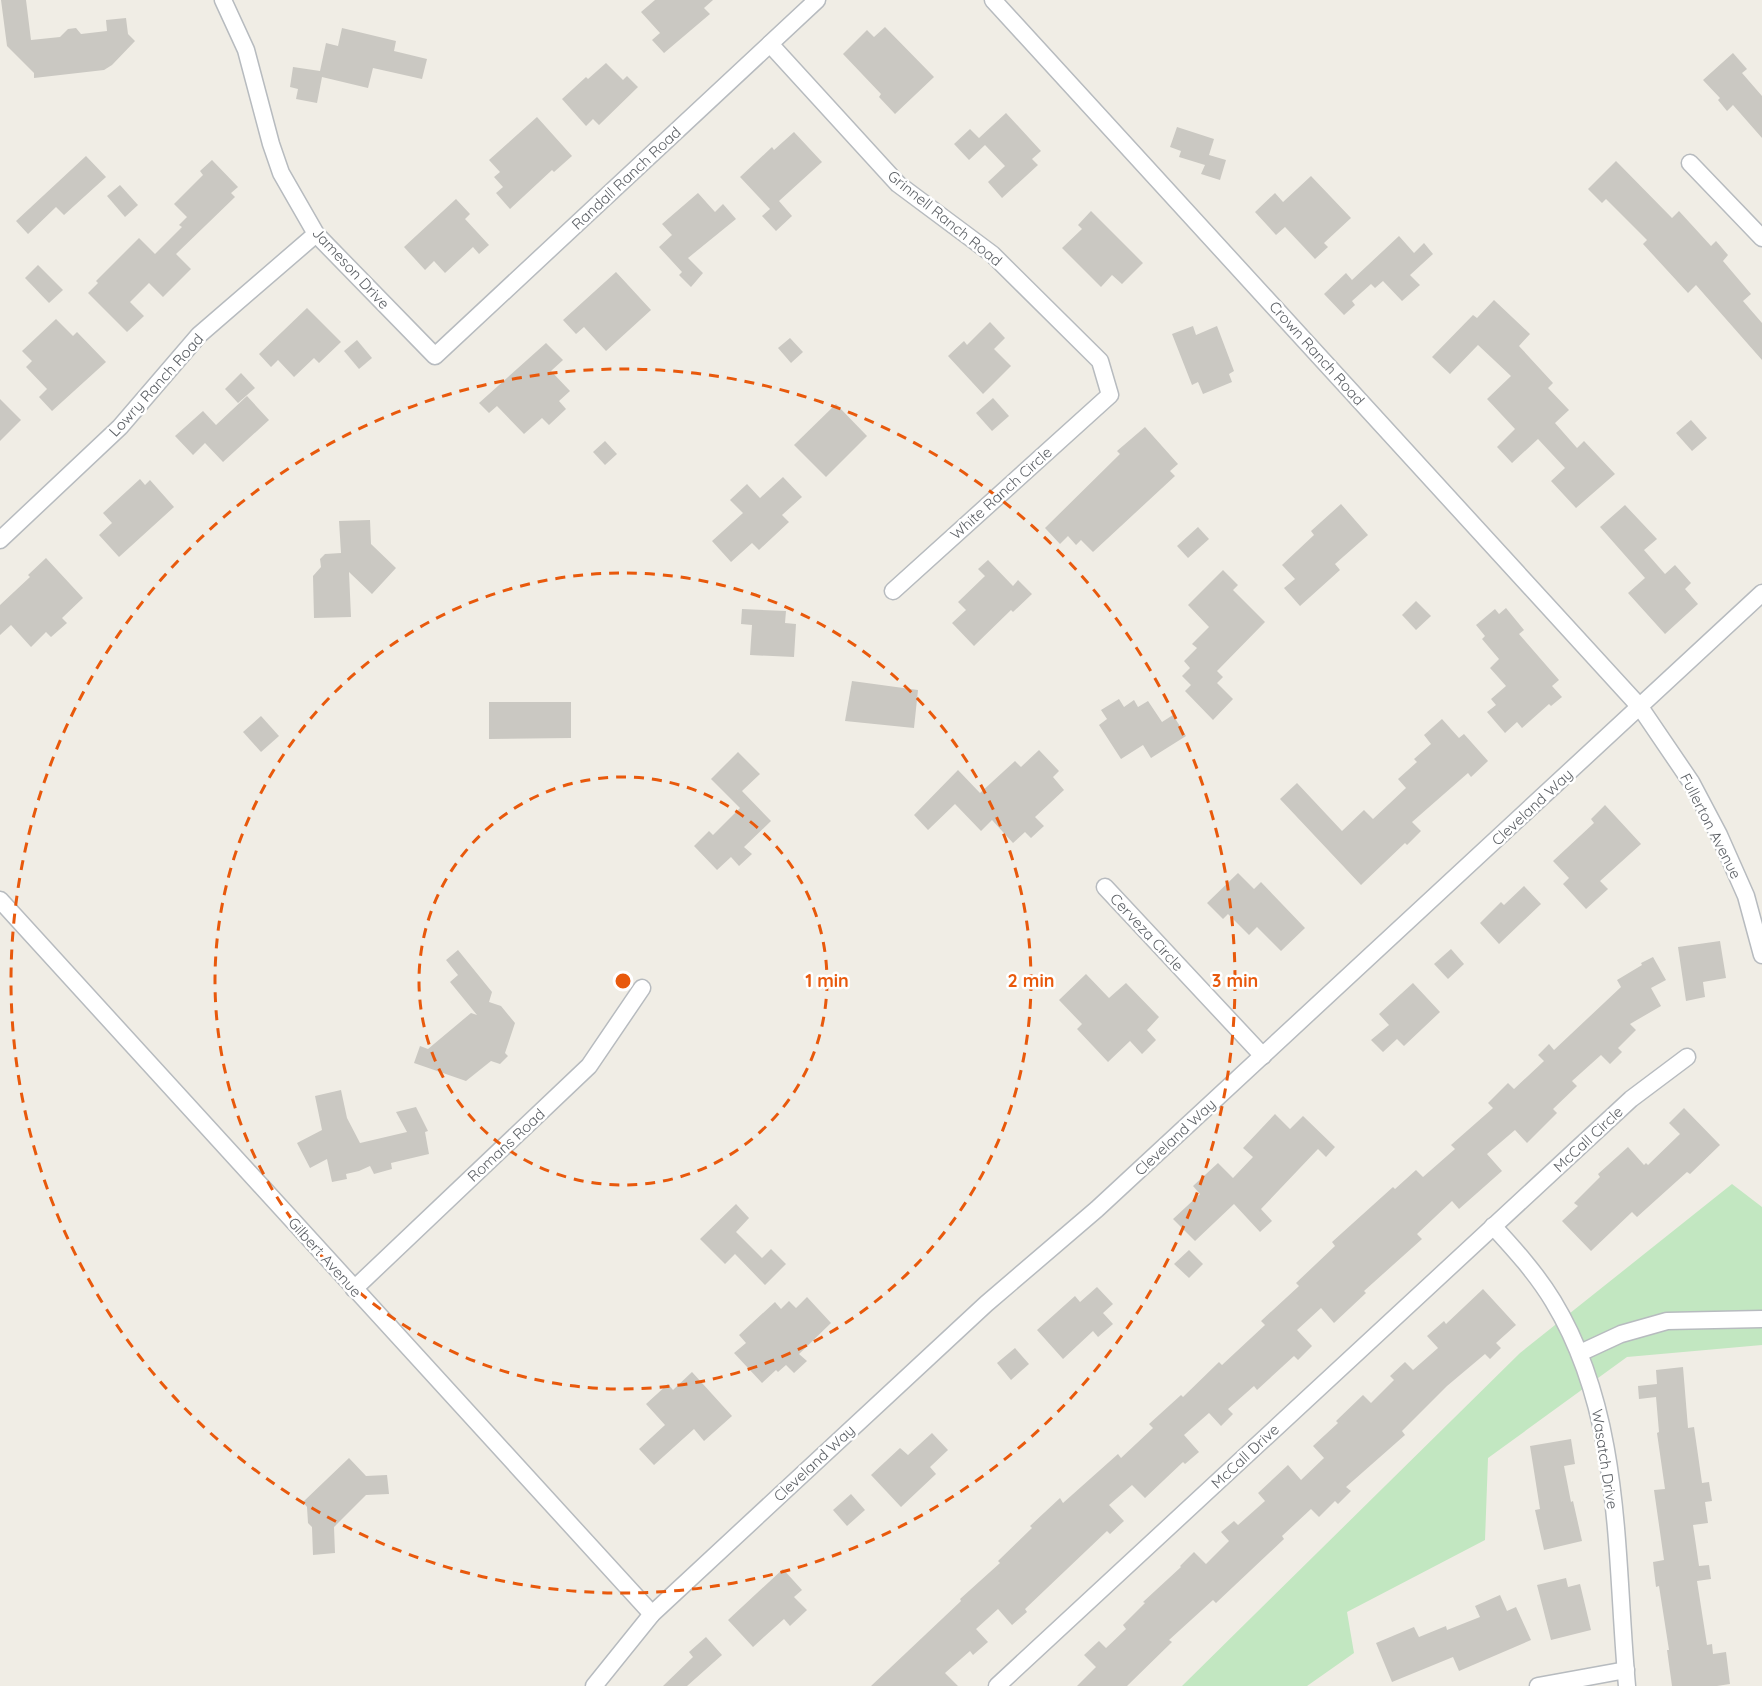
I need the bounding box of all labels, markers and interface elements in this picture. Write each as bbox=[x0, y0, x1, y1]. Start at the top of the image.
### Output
street label: Randall Ranch Road bbox=[567, 122, 685, 234]
street label: Grinnell Ranch Road bbox=[884, 166, 1006, 270]
street label: Jameson Drive bbox=[308, 223, 394, 313]
street label: Crown Ranch Road bbox=[1265, 297, 1369, 409]
street label: Lowry Ranch Road bbox=[105, 330, 207, 440]
street label: White Ranch Circle bbox=[946, 442, 1056, 544]
street label: Cleveland Way bbox=[1487, 765, 1577, 849]
street label: Fullerton Avenue bbox=[1676, 770, 1746, 882]
street label: Cerveza Circle bbox=[1106, 889, 1188, 975]
text: 1 min bbox=[805, 969, 849, 992]
text: 2 min bbox=[1008, 969, 1054, 992]
text: 3 min bbox=[1212, 969, 1258, 992]
centre of rings bbox=[613, 971, 633, 991]
street label: Cleveland Way bbox=[1130, 1095, 1220, 1179]
street label: McCall Circle bbox=[1549, 1102, 1627, 1176]
street label: Romans Road bbox=[463, 1104, 549, 1186]
street label: Gilbert Avenue bbox=[284, 1213, 366, 1301]
street label: Wasatch Drive bbox=[1588, 1408, 1622, 1510]
street label: McCall Drive bbox=[1207, 1420, 1283, 1492]
street label: Cleveland Way bbox=[769, 1421, 859, 1505]

